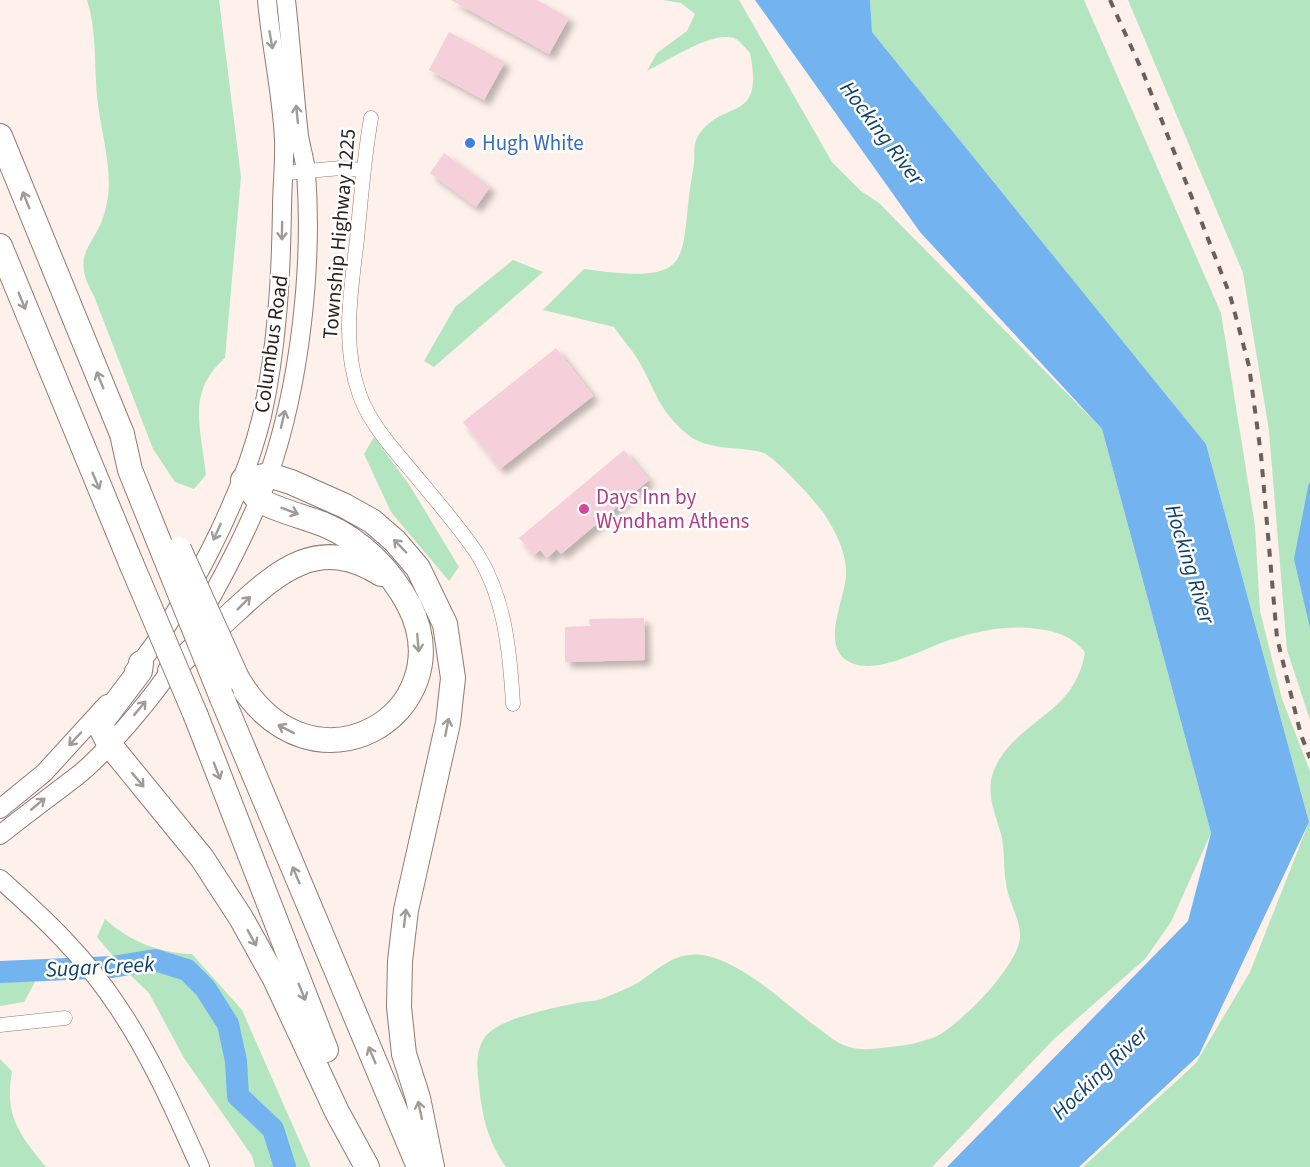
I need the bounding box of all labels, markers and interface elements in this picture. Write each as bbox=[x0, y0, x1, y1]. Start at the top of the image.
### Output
one-way arrow bbox=[266, 30, 277, 50]
water label: Hocking River bbox=[832, 74, 933, 193]
one-way arrow bbox=[291, 104, 302, 124]
street label: Township Highway 1225 bbox=[315, 128, 363, 340]
place label: Hugh White bbox=[482, 128, 584, 158]
marker: Hugh White bbox=[463, 136, 477, 150]
one-way arrow bbox=[20, 191, 31, 209]
one-way arrow bbox=[276, 220, 288, 240]
street label: Columbus Road bbox=[246, 273, 296, 415]
one-way arrow bbox=[17, 291, 28, 310]
one-way arrow bbox=[94, 371, 105, 390]
one-way arrow bbox=[278, 409, 290, 428]
one-way arrow bbox=[91, 471, 102, 490]
place label: Days Inn by Wyndham Athens bbox=[596, 482, 750, 536]
water label: Hocking River bbox=[1157, 500, 1224, 629]
marker: Days Inn by Wyndham Athens bbox=[577, 502, 591, 516]
one-way arrow bbox=[280, 506, 299, 517]
one-way arrow bbox=[211, 523, 223, 541]
one-way arrow bbox=[393, 539, 407, 554]
one-way arrow bbox=[236, 595, 251, 610]
one-way arrow bbox=[413, 632, 424, 652]
one-way arrow bbox=[133, 700, 146, 716]
one-way arrow bbox=[442, 718, 453, 738]
one-way arrow bbox=[278, 722, 296, 734]
one-way arrow bbox=[68, 732, 83, 747]
one-way arrow bbox=[212, 761, 223, 780]
one-way arrow bbox=[132, 772, 145, 788]
one-way arrow bbox=[30, 798, 46, 811]
one-way arrow bbox=[290, 867, 302, 885]
one-way arrow bbox=[400, 908, 411, 928]
one-way arrow bbox=[246, 929, 258, 946]
water label: Sugar Creek bbox=[45, 948, 156, 986]
one-way arrow bbox=[298, 982, 309, 1001]
water label: Hocking River bbox=[1045, 1018, 1156, 1127]
one-way arrow bbox=[366, 1046, 377, 1065]
one-way arrow bbox=[414, 1100, 425, 1120]

